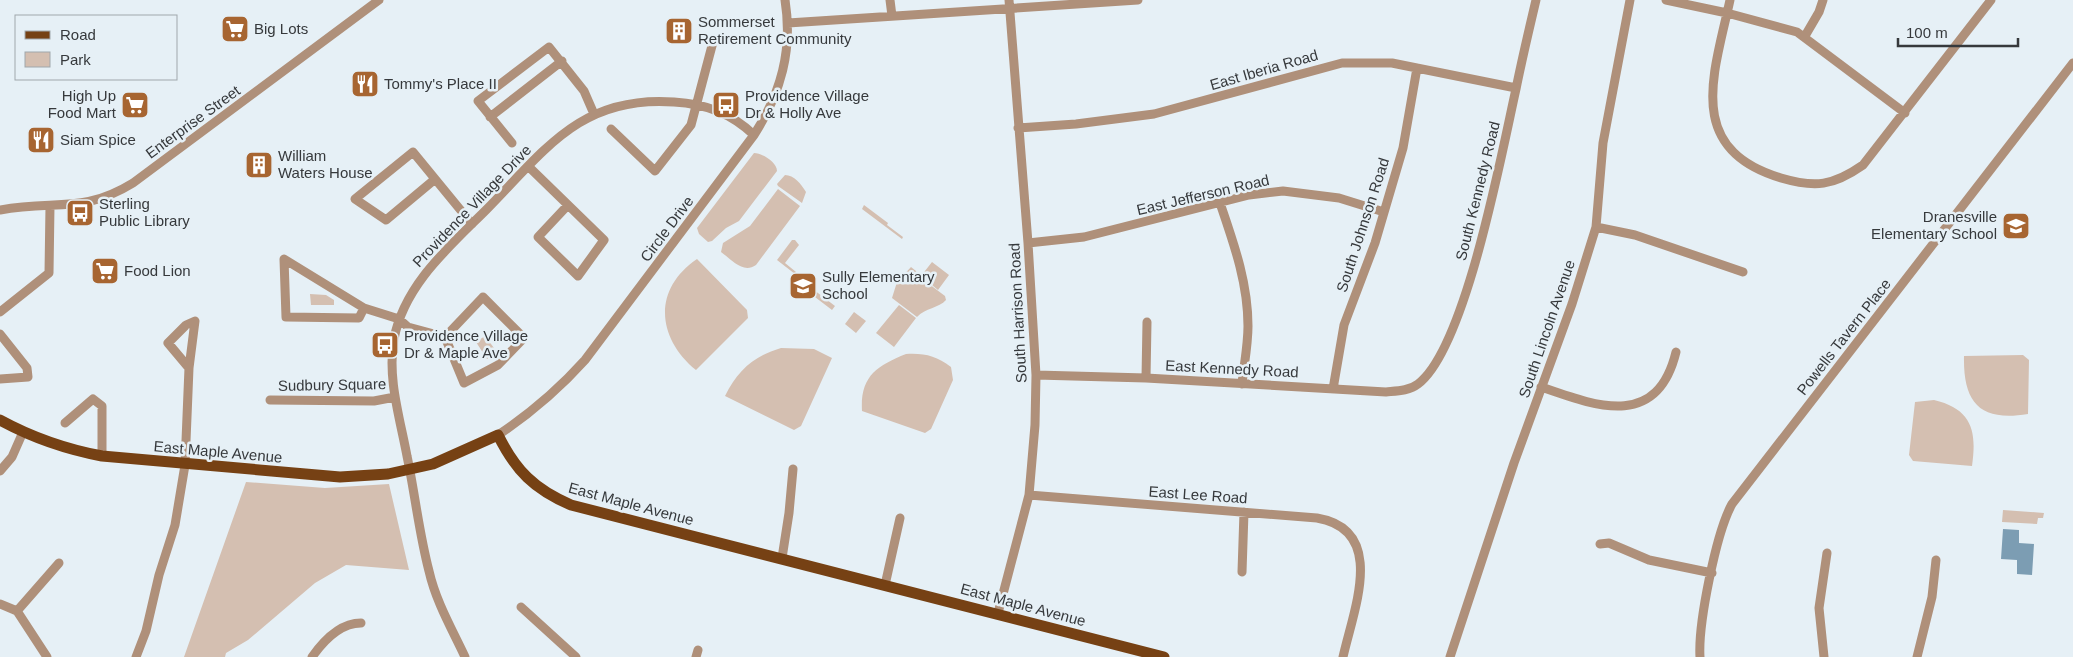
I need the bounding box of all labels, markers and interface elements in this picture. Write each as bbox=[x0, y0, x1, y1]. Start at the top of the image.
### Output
place label: Sommerset Retirement Community bbox=[698, 13, 852, 47]
supermarket icon: Big Lots bbox=[220, 14, 250, 44]
legend bbox=[15, 15, 178, 80]
scale bar bbox=[1898, 15, 2018, 47]
building icon: Sommerset Retirement Community bbox=[664, 16, 694, 46]
place label: Big Lots bbox=[254, 20, 308, 37]
text: 100 m bbox=[1906, 24, 1948, 41]
text: Road bbox=[60, 26, 96, 43]
street label: East Iberia Road bbox=[1208, 46, 1320, 93]
text: Park bbox=[60, 51, 91, 68]
restaurant icon: Tommy's Place II bbox=[350, 69, 380, 99]
place label: Tommy's Place II bbox=[384, 75, 497, 92]
street label: Enterprise Street bbox=[142, 81, 244, 162]
place label: High Up Food Mart bbox=[48, 87, 117, 121]
place label: Providence Village Dr & Holly Ave bbox=[745, 87, 869, 121]
supermarket icon: High Up Food Mart bbox=[120, 90, 150, 120]
bus stop icon: Providence Village Dr & Holly Ave bbox=[711, 90, 741, 120]
street label: South Kennedy Road bbox=[1452, 120, 1503, 262]
restaurant icon: Siam Spice bbox=[26, 125, 56, 155]
place label: Siam Spice bbox=[60, 131, 136, 148]
street label: Providence Village Drive bbox=[409, 141, 534, 270]
place label: William Waters House bbox=[278, 147, 372, 181]
building icon: William Waters House bbox=[244, 150, 274, 180]
street label: South Johnson Road bbox=[1333, 156, 1392, 294]
street label: East Jefferson Road bbox=[1135, 171, 1271, 218]
street label: Circle Drive bbox=[636, 193, 697, 265]
place label: Sterling Public Library bbox=[99, 195, 190, 229]
bus stop icon: Sterling Public Library bbox=[65, 198, 95, 228]
place label: Dranesville Elementary School bbox=[1871, 208, 1997, 242]
school or university icon: Dranesville Elementary School bbox=[2001, 211, 2031, 241]
street label: South Harrison Road bbox=[1005, 243, 1030, 383]
supermarket icon: Food Lion bbox=[90, 256, 120, 286]
street label: South Lincoln Avenue bbox=[1515, 258, 1578, 400]
place label: Food Lion bbox=[124, 262, 191, 279]
place label: Sully Elementary School bbox=[822, 268, 935, 302]
school or university icon: Sully Elementary School bbox=[788, 271, 818, 301]
street label: Powells Tavern Place bbox=[1793, 275, 1894, 398]
place label: Providence Village Dr & Maple Ave bbox=[404, 327, 528, 361]
bus stop icon: Providence Village Dr & Maple Ave bbox=[370, 330, 400, 360]
street label: East Kennedy Road bbox=[1165, 357, 1299, 380]
street label: Sudbury Square bbox=[278, 375, 386, 394]
street label: East Maple Avenue bbox=[153, 437, 283, 466]
street label: East Maple Avenue bbox=[567, 479, 696, 528]
street label: East Lee Road bbox=[1148, 483, 1248, 506]
street label: East Maple Avenue bbox=[959, 580, 1088, 629]

